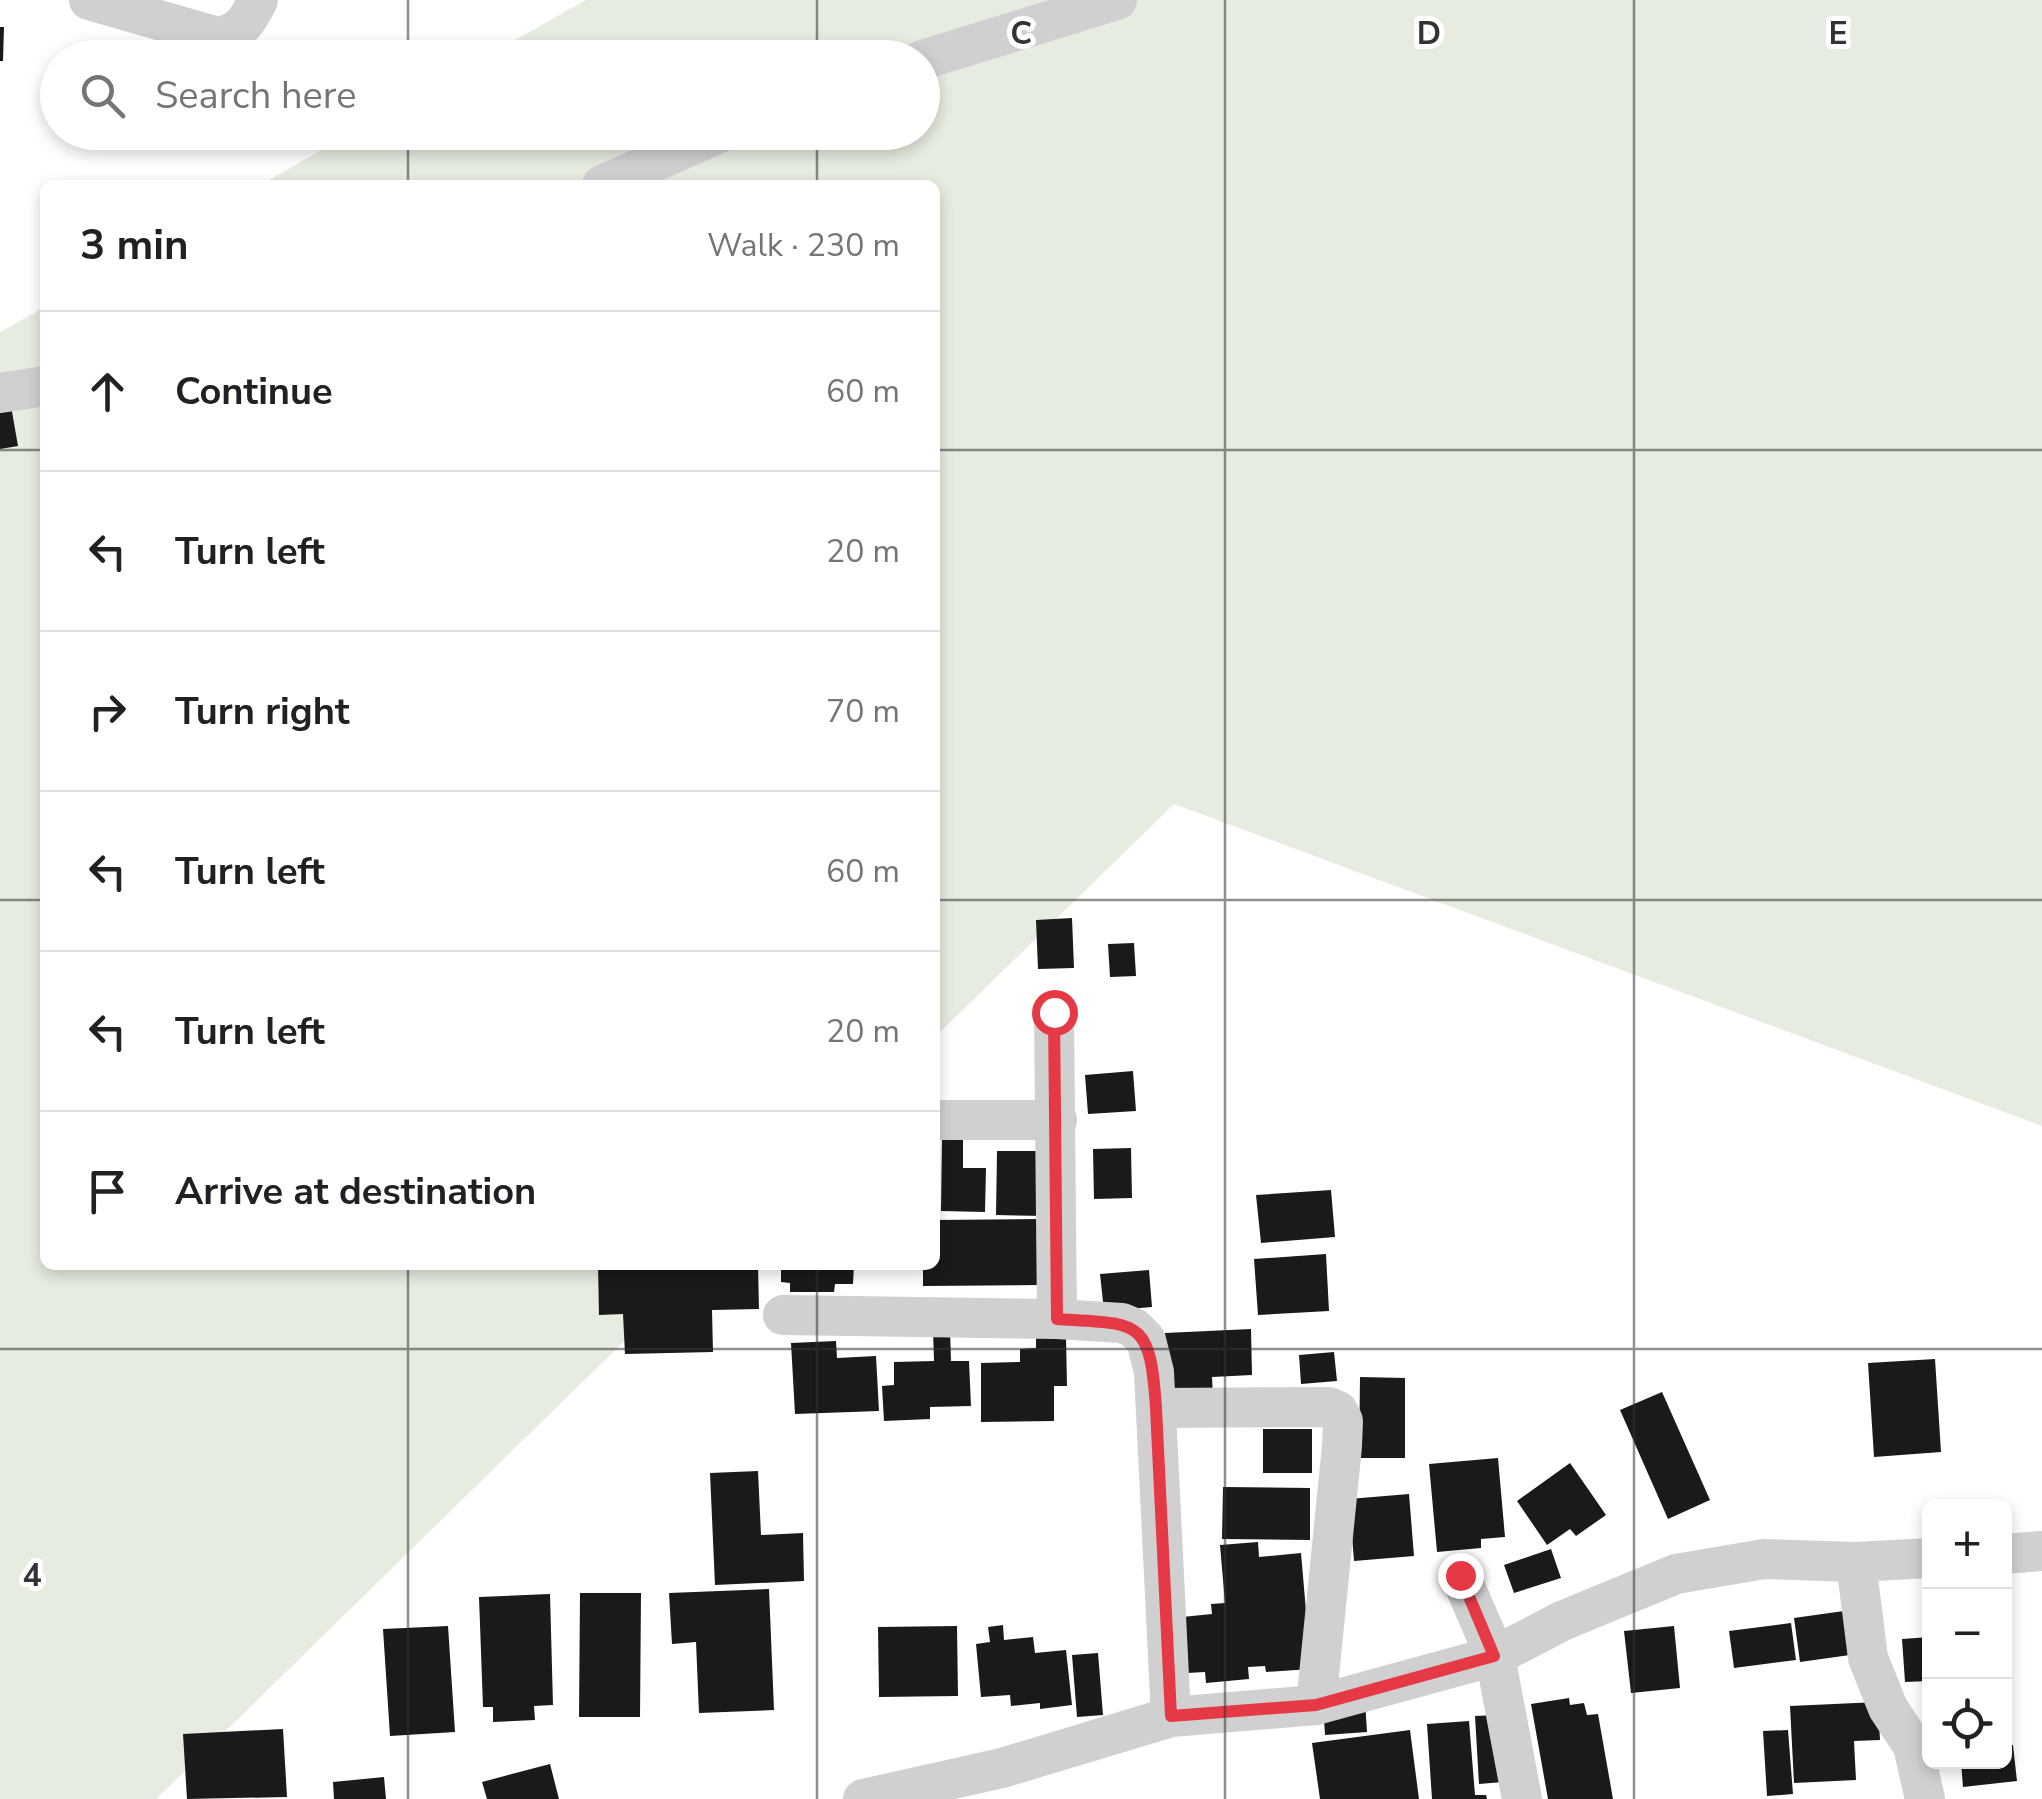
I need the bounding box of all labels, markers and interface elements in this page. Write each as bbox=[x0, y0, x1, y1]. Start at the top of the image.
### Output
text: C bbox=[1010, 12, 1032, 55]
text: D bbox=[1417, 12, 1441, 55]
text: E bbox=[1828, 12, 1848, 55]
search box bbox=[40, 40, 940, 150]
icon: search bbox=[75, 68, 130, 123]
text: Search here bbox=[155, 70, 356, 121]
text: 3 min bbox=[80, 217, 189, 274]
text: Walk · 230 m bbox=[707, 224, 900, 267]
icon: ahead bbox=[80, 364, 135, 419]
text: Continue bbox=[175, 366, 333, 417]
text: 60 m bbox=[826, 370, 900, 413]
icon: left bbox=[80, 524, 135, 579]
text: Turn left bbox=[175, 526, 325, 577]
text: 20 m bbox=[826, 530, 900, 573]
icon: right bbox=[80, 684, 135, 739]
text: Turn right bbox=[175, 686, 350, 737]
text: 70 m bbox=[826, 690, 900, 733]
icon: left bbox=[80, 844, 135, 899]
text: Turn left bbox=[175, 846, 325, 897]
text: 60 m bbox=[826, 850, 900, 893]
route start bbox=[1032, 990, 1078, 1036]
icon: left bbox=[80, 1004, 135, 1059]
text: Turn left bbox=[175, 1006, 325, 1057]
text: 20 m bbox=[826, 1010, 900, 1053]
icon: arrive bbox=[80, 1164, 135, 1219]
text: Arrive at destination bbox=[175, 1166, 536, 1217]
map controls bbox=[1922, 1499, 2012, 1769]
button: + bbox=[1922, 1499, 2012, 1589]
route end bbox=[1438, 1553, 1484, 1599]
text: 4 bbox=[22, 1554, 42, 1597]
button: − bbox=[1922, 1589, 2012, 1679]
button: locate bbox=[1922, 1679, 2012, 1769]

